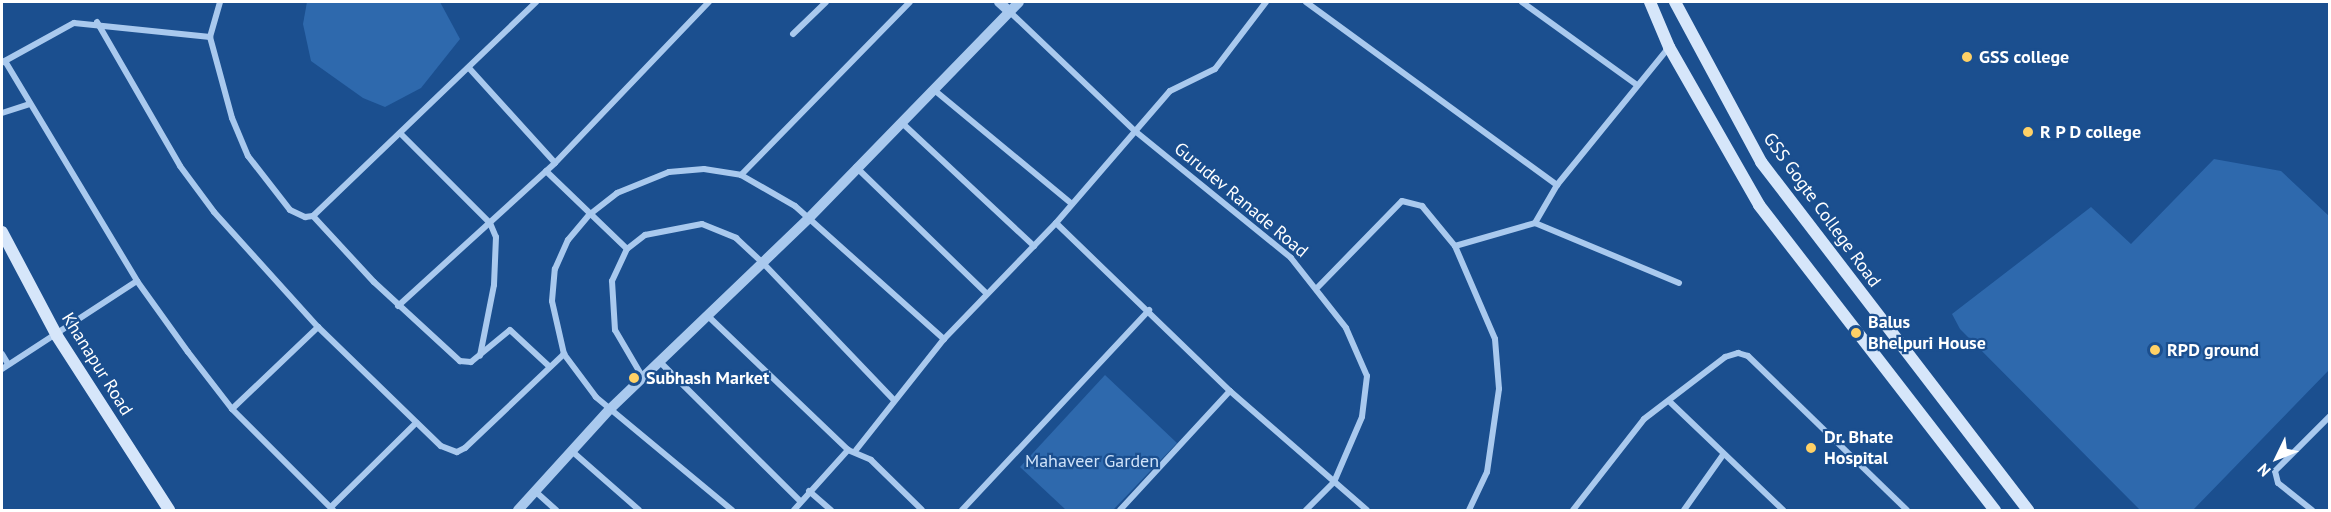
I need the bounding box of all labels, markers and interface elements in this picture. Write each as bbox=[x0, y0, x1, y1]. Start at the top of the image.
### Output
place label: GSS college bbox=[1979, 46, 2069, 68]
marker: GSS college bbox=[1960, 50, 1974, 64]
place label: R P D college bbox=[2040, 121, 2142, 143]
marker: R P D college bbox=[2021, 125, 2035, 139]
street label: GSS Gogte College Road bbox=[1759, 129, 1885, 291]
street label: Gurudev Ranade Road bbox=[1170, 138, 1312, 262]
street label: Khanapur Road bbox=[57, 309, 137, 419]
place label: Balus Bhelpuri House bbox=[1868, 312, 1986, 354]
marker: Balus Bhelpuri House bbox=[1849, 326, 1863, 340]
place label: RPD ground bbox=[2167, 339, 2259, 361]
marker: RPD ground bbox=[2148, 343, 2162, 357]
place label: Subhash Market bbox=[646, 367, 769, 389]
marker: Subhash Market bbox=[627, 371, 641, 385]
place label: Dr. Bhate Hospital bbox=[1824, 427, 1895, 470]
north arrow bbox=[2247, 428, 2307, 488]
marker: Dr. Bhate Hospital bbox=[1802, 439, 1820, 457]
park label: Mahaveer Garden bbox=[1025, 450, 1159, 472]
text: N bbox=[2253, 460, 2275, 481]

